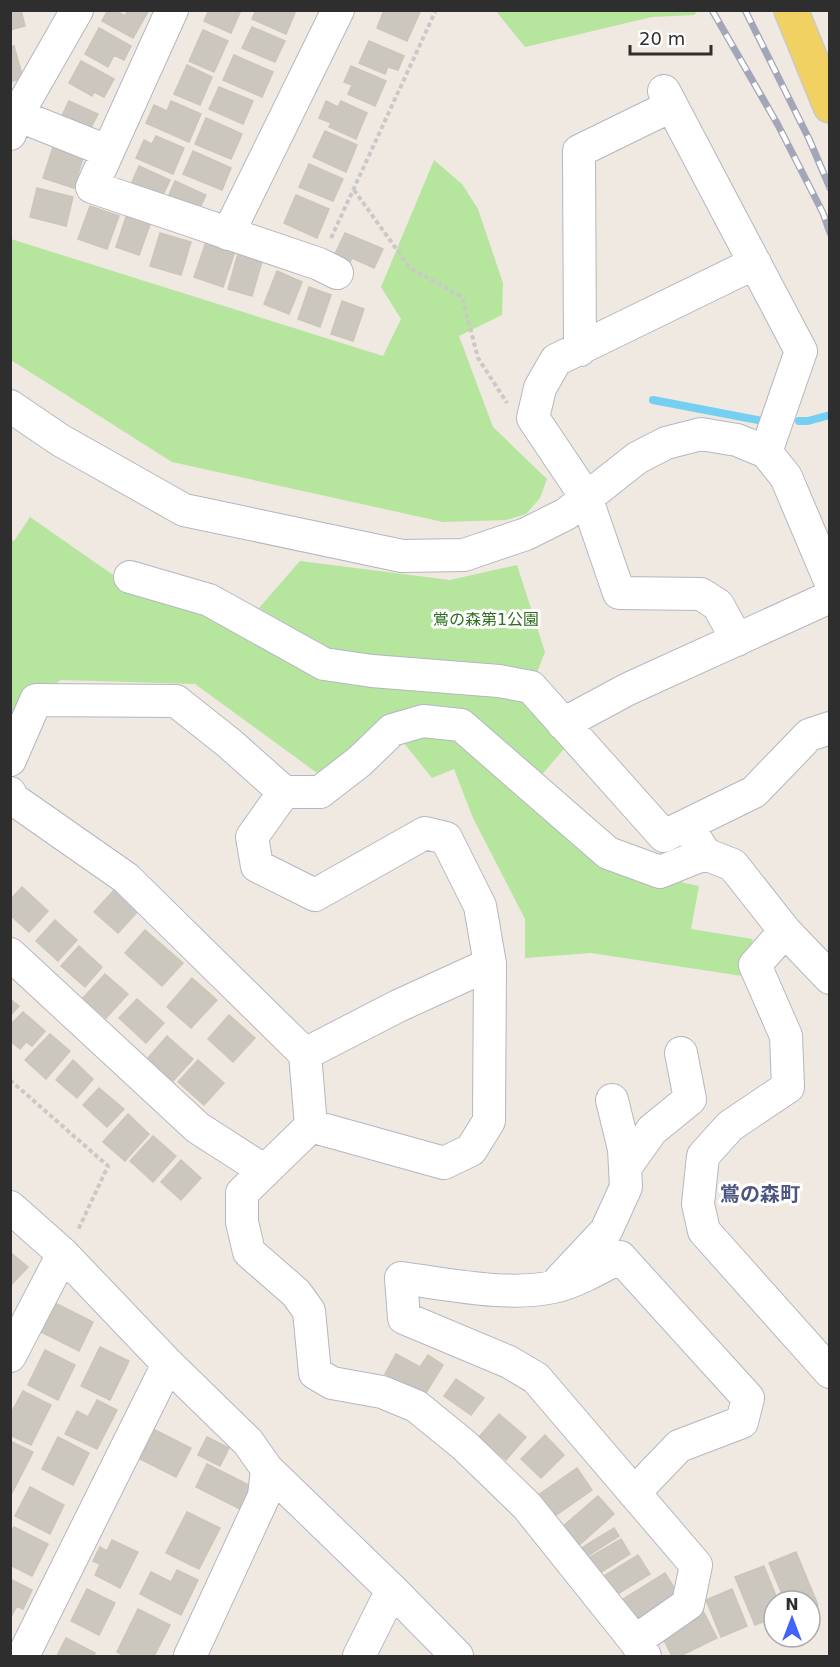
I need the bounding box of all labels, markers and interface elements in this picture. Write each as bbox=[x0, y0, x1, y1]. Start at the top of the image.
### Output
scale bar bbox=[630, 18, 711, 56]
text: 20 m bbox=[639, 28, 685, 49]
park label: 鴬の森第1公園 bbox=[433, 610, 539, 629]
district label: 鴬の森町 bbox=[720, 1182, 800, 1206]
north arrow bbox=[762, 1589, 822, 1649]
text: N bbox=[785, 1595, 799, 1614]

